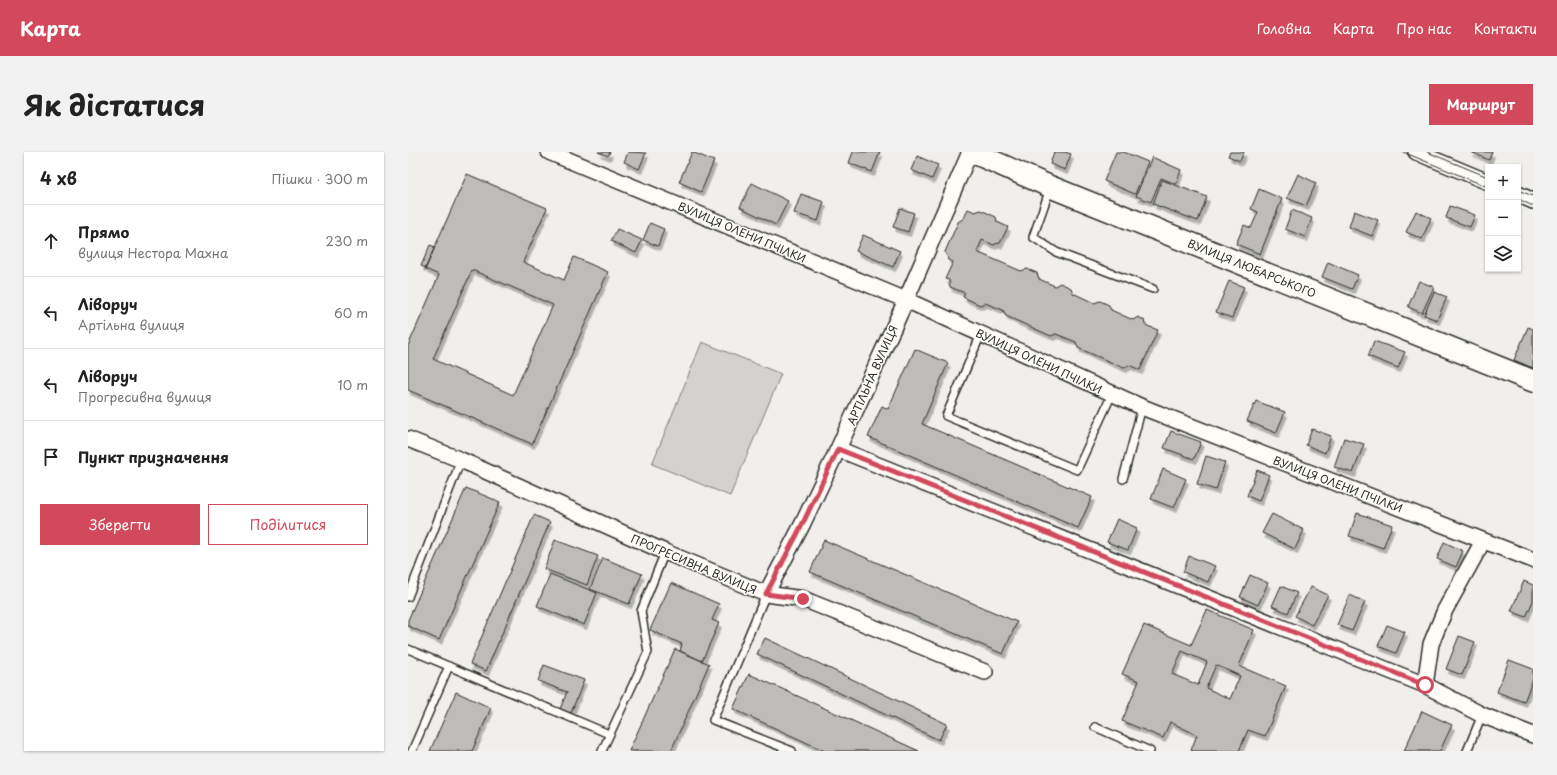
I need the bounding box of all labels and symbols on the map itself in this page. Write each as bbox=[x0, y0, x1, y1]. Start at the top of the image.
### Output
street label: ВУЛИЦЯ ОЛЕНИ ПЧІЛКИ bbox=[675, 197, 809, 267]
street label: ВУЛИЦЯ ЛЮБАРСЬКОГО bbox=[1185, 234, 1319, 302]
street label: АРТІЛЬНА ВУЛИЦЯ bbox=[842, 322, 902, 428]
street label: ВУЛИЦЯ ОЛЕНИ ПЧІЛКИ bbox=[973, 324, 1105, 398]
street label: ВУЛИЦЯ ОЛЕНИ ПЧІЛКИ bbox=[1271, 451, 1405, 517]
street label: ПРОГРЕСИВНА ВУЛИЦЯ bbox=[628, 530, 760, 598]
route end bbox=[794, 590, 812, 608]
route start bbox=[1416, 676, 1434, 694]

